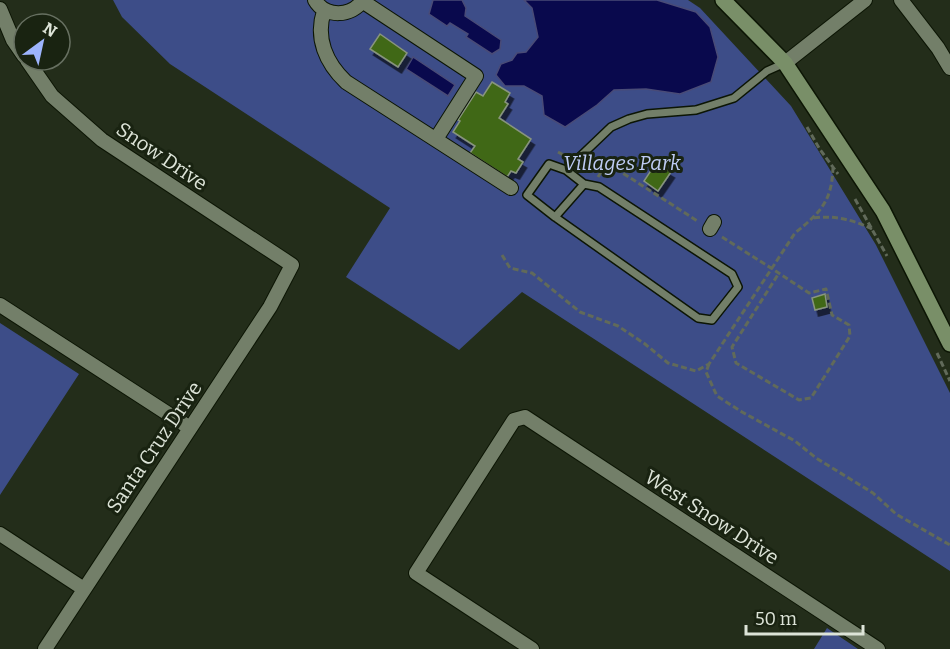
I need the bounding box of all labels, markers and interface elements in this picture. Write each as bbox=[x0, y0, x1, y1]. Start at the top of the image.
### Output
north arrow bbox=[12, 12, 72, 72]
text: N bbox=[40, 19, 60, 41]
street label: Snow Drive bbox=[112, 117, 212, 195]
park label: Villages Park bbox=[563, 151, 681, 175]
street label: Santa Cruz Drive bbox=[101, 377, 207, 517]
street label: West Snow Drive bbox=[640, 465, 784, 569]
scale bar bbox=[746, 598, 863, 636]
text: 50 m bbox=[755, 608, 797, 630]

